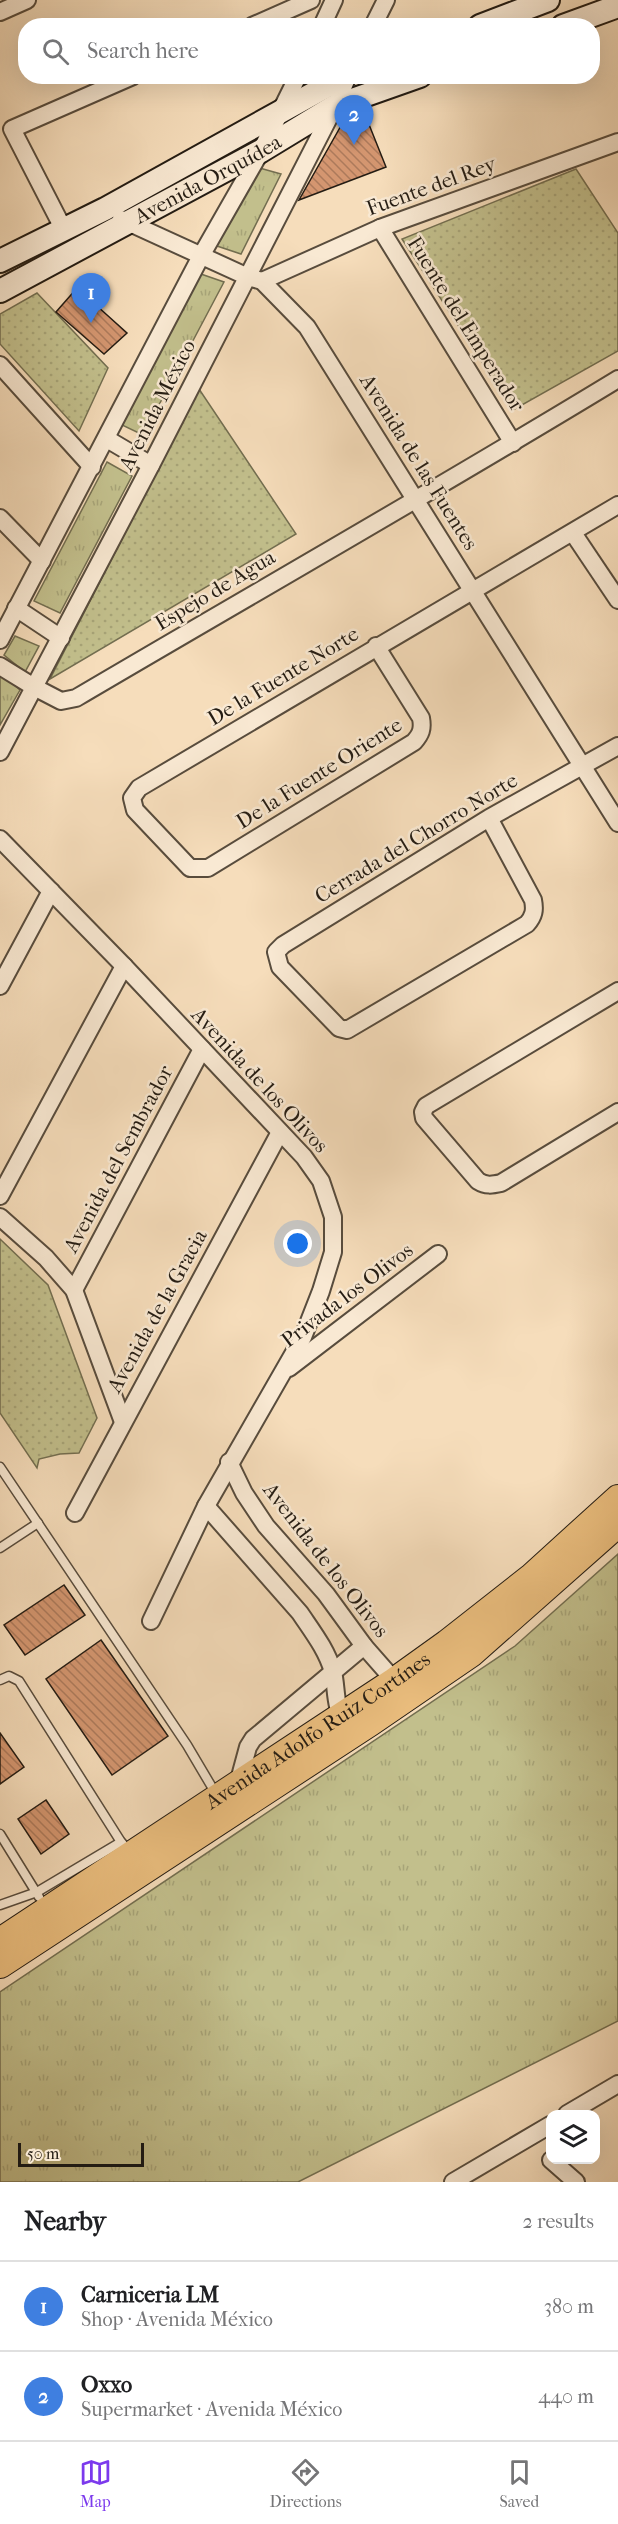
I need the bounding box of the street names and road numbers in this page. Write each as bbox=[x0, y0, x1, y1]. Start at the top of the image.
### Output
street label: Avenida Orquídea bbox=[129, 129, 286, 229]
street label: Fuente del Rey bbox=[363, 151, 500, 221]
street label: Fuente del Emperador bbox=[402, 232, 530, 416]
street label: Avenida México bbox=[113, 336, 200, 475]
street label: Avenida de las Fuentes bbox=[355, 369, 483, 555]
street label: Espejo de Agua bbox=[151, 545, 280, 635]
street label: De la Fuente Norte bbox=[203, 621, 363, 731]
street label: De la Fuente Oriente bbox=[232, 712, 406, 834]
street label: Cerrada del Chorro Norte bbox=[310, 768, 522, 908]
street label: Avenida de los Olivos bbox=[186, 1002, 333, 1158]
street label: Avenida del Sembrador bbox=[58, 1061, 178, 1258]
street label: Avenida de la Gracia bbox=[102, 1225, 212, 1398]
street label: Privada los Olivos bbox=[276, 1238, 418, 1352]
street label: Avenida de los Olivos bbox=[258, 1477, 394, 1642]
street label: Avenida Adolfo Ruiz Cortínes bbox=[200, 1647, 435, 1815]

